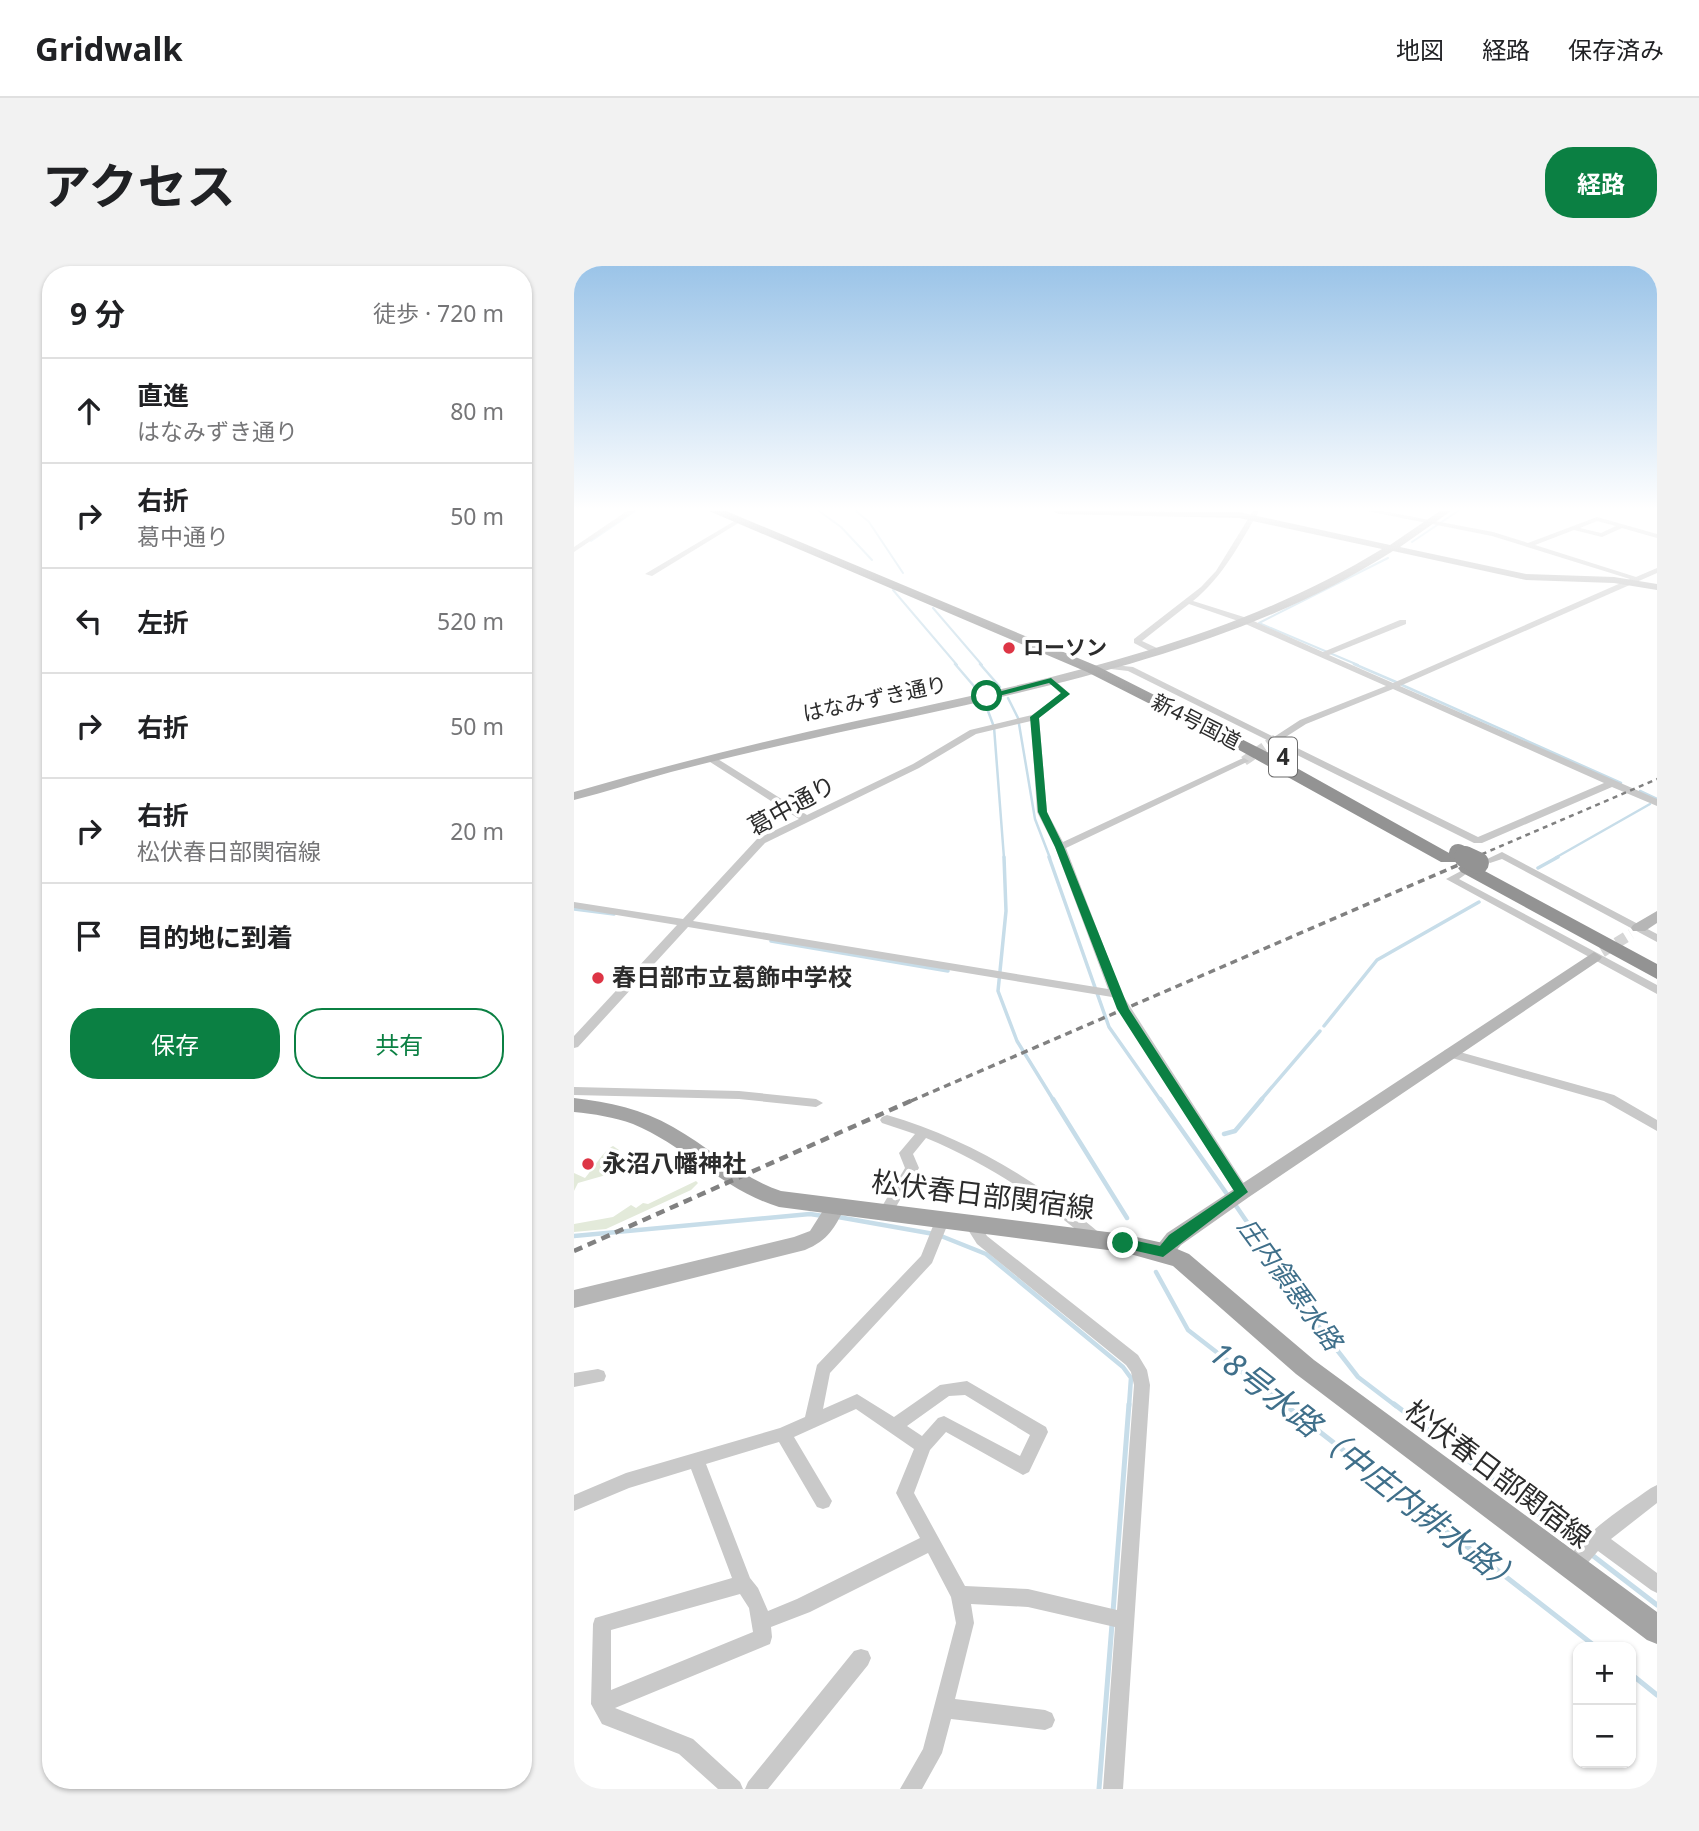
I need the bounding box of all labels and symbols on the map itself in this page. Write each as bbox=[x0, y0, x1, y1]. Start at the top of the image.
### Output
place label: ローソン bbox=[1023, 633, 1107, 661]
marker: ローソン bbox=[1001, 640, 1017, 656]
street label: はなみずき通り bbox=[800, 669, 950, 727]
route start bbox=[971, 680, 1002, 711]
street label: 新4号国道 bbox=[1147, 687, 1246, 755]
road number: 4 bbox=[1269, 737, 1297, 776]
street label: 葛中通り bbox=[741, 767, 841, 842]
place label: 春日部市立葛飾中学校 bbox=[612, 960, 852, 993]
marker: 春日部市立葛飾中学校 bbox=[590, 970, 606, 986]
place label: 永沼八幡神社 bbox=[602, 1146, 746, 1179]
marker: 永沼八幡神社 bbox=[580, 1156, 596, 1172]
street label: 松伏春日部関宿線 bbox=[870, 1161, 1097, 1227]
water label: 庄内領悪水路 bbox=[1230, 1210, 1352, 1359]
route end bbox=[1107, 1227, 1138, 1258]
water label: 18号水路（中庄内排水路） bbox=[1201, 1331, 1533, 1603]
street label: 松伏春日部関宿線 bbox=[1398, 1391, 1599, 1556]

